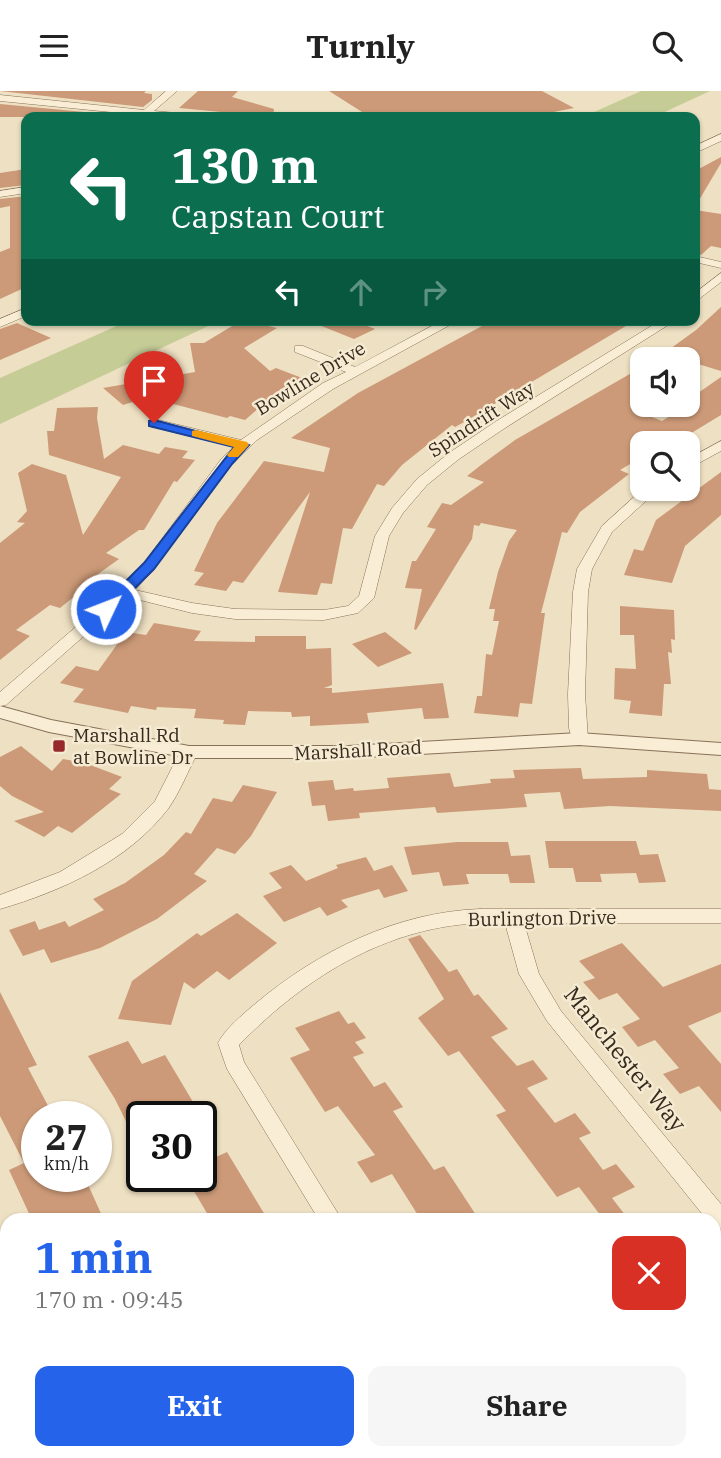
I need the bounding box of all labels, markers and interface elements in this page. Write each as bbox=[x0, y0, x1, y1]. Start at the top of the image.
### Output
text: Turnly bbox=[306, 25, 415, 67]
icon: menu bbox=[35, 27, 73, 65]
icon: search bbox=[648, 27, 686, 65]
text: 130 m bbox=[171, 133, 318, 196]
icon: left bbox=[56, 140, 147, 231]
text: Capstan Court bbox=[171, 195, 385, 237]
icon: left bbox=[269, 273, 307, 311]
icon: ahead bbox=[342, 273, 380, 311]
icon: right bbox=[415, 273, 453, 311]
street label: Bowline Drive bbox=[250, 336, 370, 420]
map controls bbox=[630, 347, 700, 501]
button: sound bbox=[630, 347, 700, 417]
pin bbox=[124, 351, 184, 423]
icon: arrive bbox=[135, 362, 173, 400]
street label: Spindrift Way bbox=[423, 375, 539, 462]
button: search bbox=[630, 431, 700, 501]
position arrow bbox=[69, 572, 143, 646]
place label: Marshall Rd at Bowline Dr bbox=[73, 723, 193, 769]
street label: Marshall Road bbox=[293, 735, 423, 765]
marker: Marshall Rd at Bowline Dr bbox=[51, 738, 67, 754]
street label: Burlington Drive bbox=[467, 905, 617, 931]
street label: Manchester Way bbox=[558, 980, 694, 1138]
speed limit sign: 30 bbox=[126, 1101, 217, 1192]
text: 27 bbox=[45, 1114, 88, 1160]
text: km/h bbox=[44, 1152, 89, 1175]
text: 1 min bbox=[35, 1230, 153, 1285]
button: close bbox=[612, 1236, 686, 1310]
text: 170 m · 09:45 bbox=[35, 1284, 184, 1314]
button: Exit bbox=[35, 1366, 354, 1446]
button: Share bbox=[368, 1366, 686, 1446]

